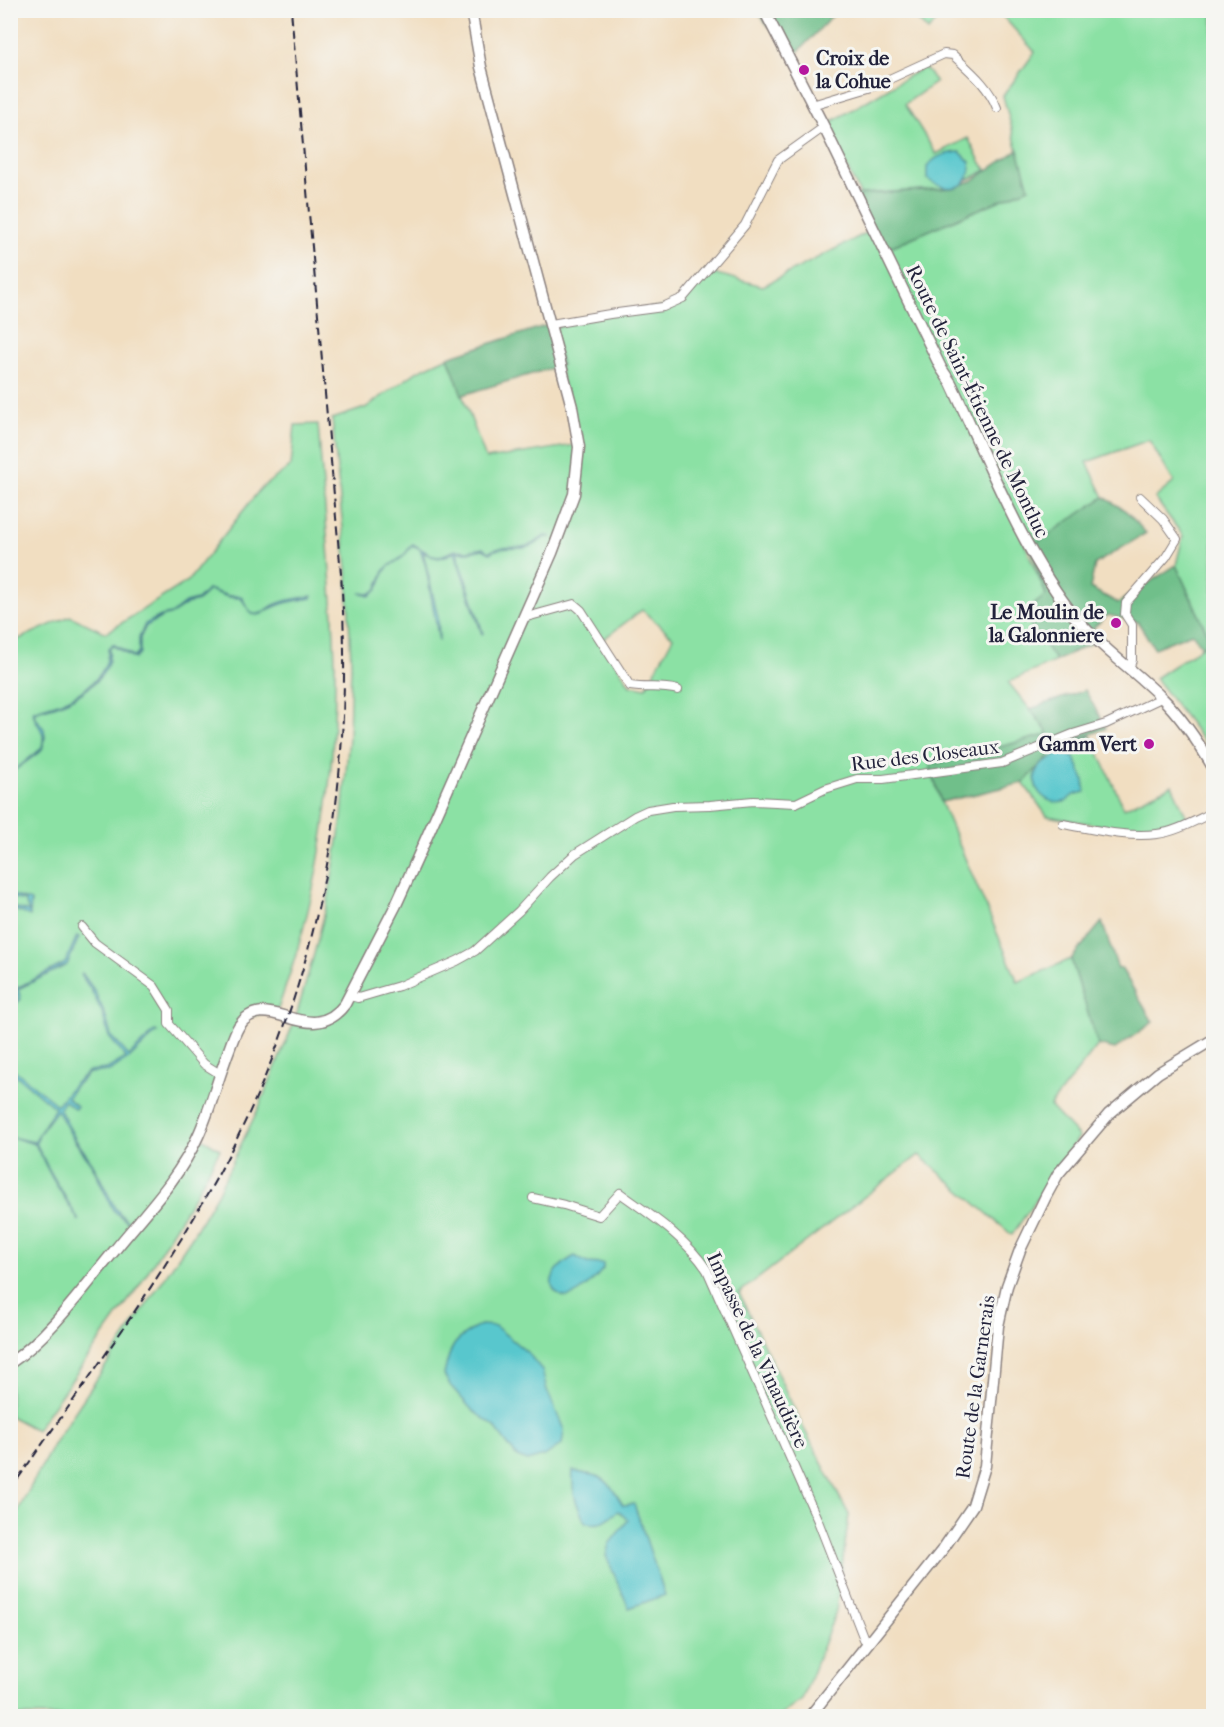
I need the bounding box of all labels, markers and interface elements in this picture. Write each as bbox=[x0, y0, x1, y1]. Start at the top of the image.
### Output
place label: Croix de la Cohue bbox=[815, 47, 891, 93]
marker: Croix de la Cohue bbox=[797, 63, 811, 77]
street label: Route de Saint-Étienne de Montluc bbox=[901, 261, 1055, 542]
place label: Le Moulin de la Galonniere bbox=[988, 601, 1104, 647]
marker: Le Moulin de la Galonniere bbox=[1109, 616, 1123, 630]
place label: Gamm Vert bbox=[1039, 733, 1138, 756]
street label: Rue des Closeaux bbox=[850, 735, 1001, 776]
marker: Gamm Vert bbox=[1142, 737, 1156, 751]
street label: Impasse de la Vinaudière bbox=[702, 1249, 813, 1452]
street label: Route de la Garnerais bbox=[951, 1294, 1000, 1480]

